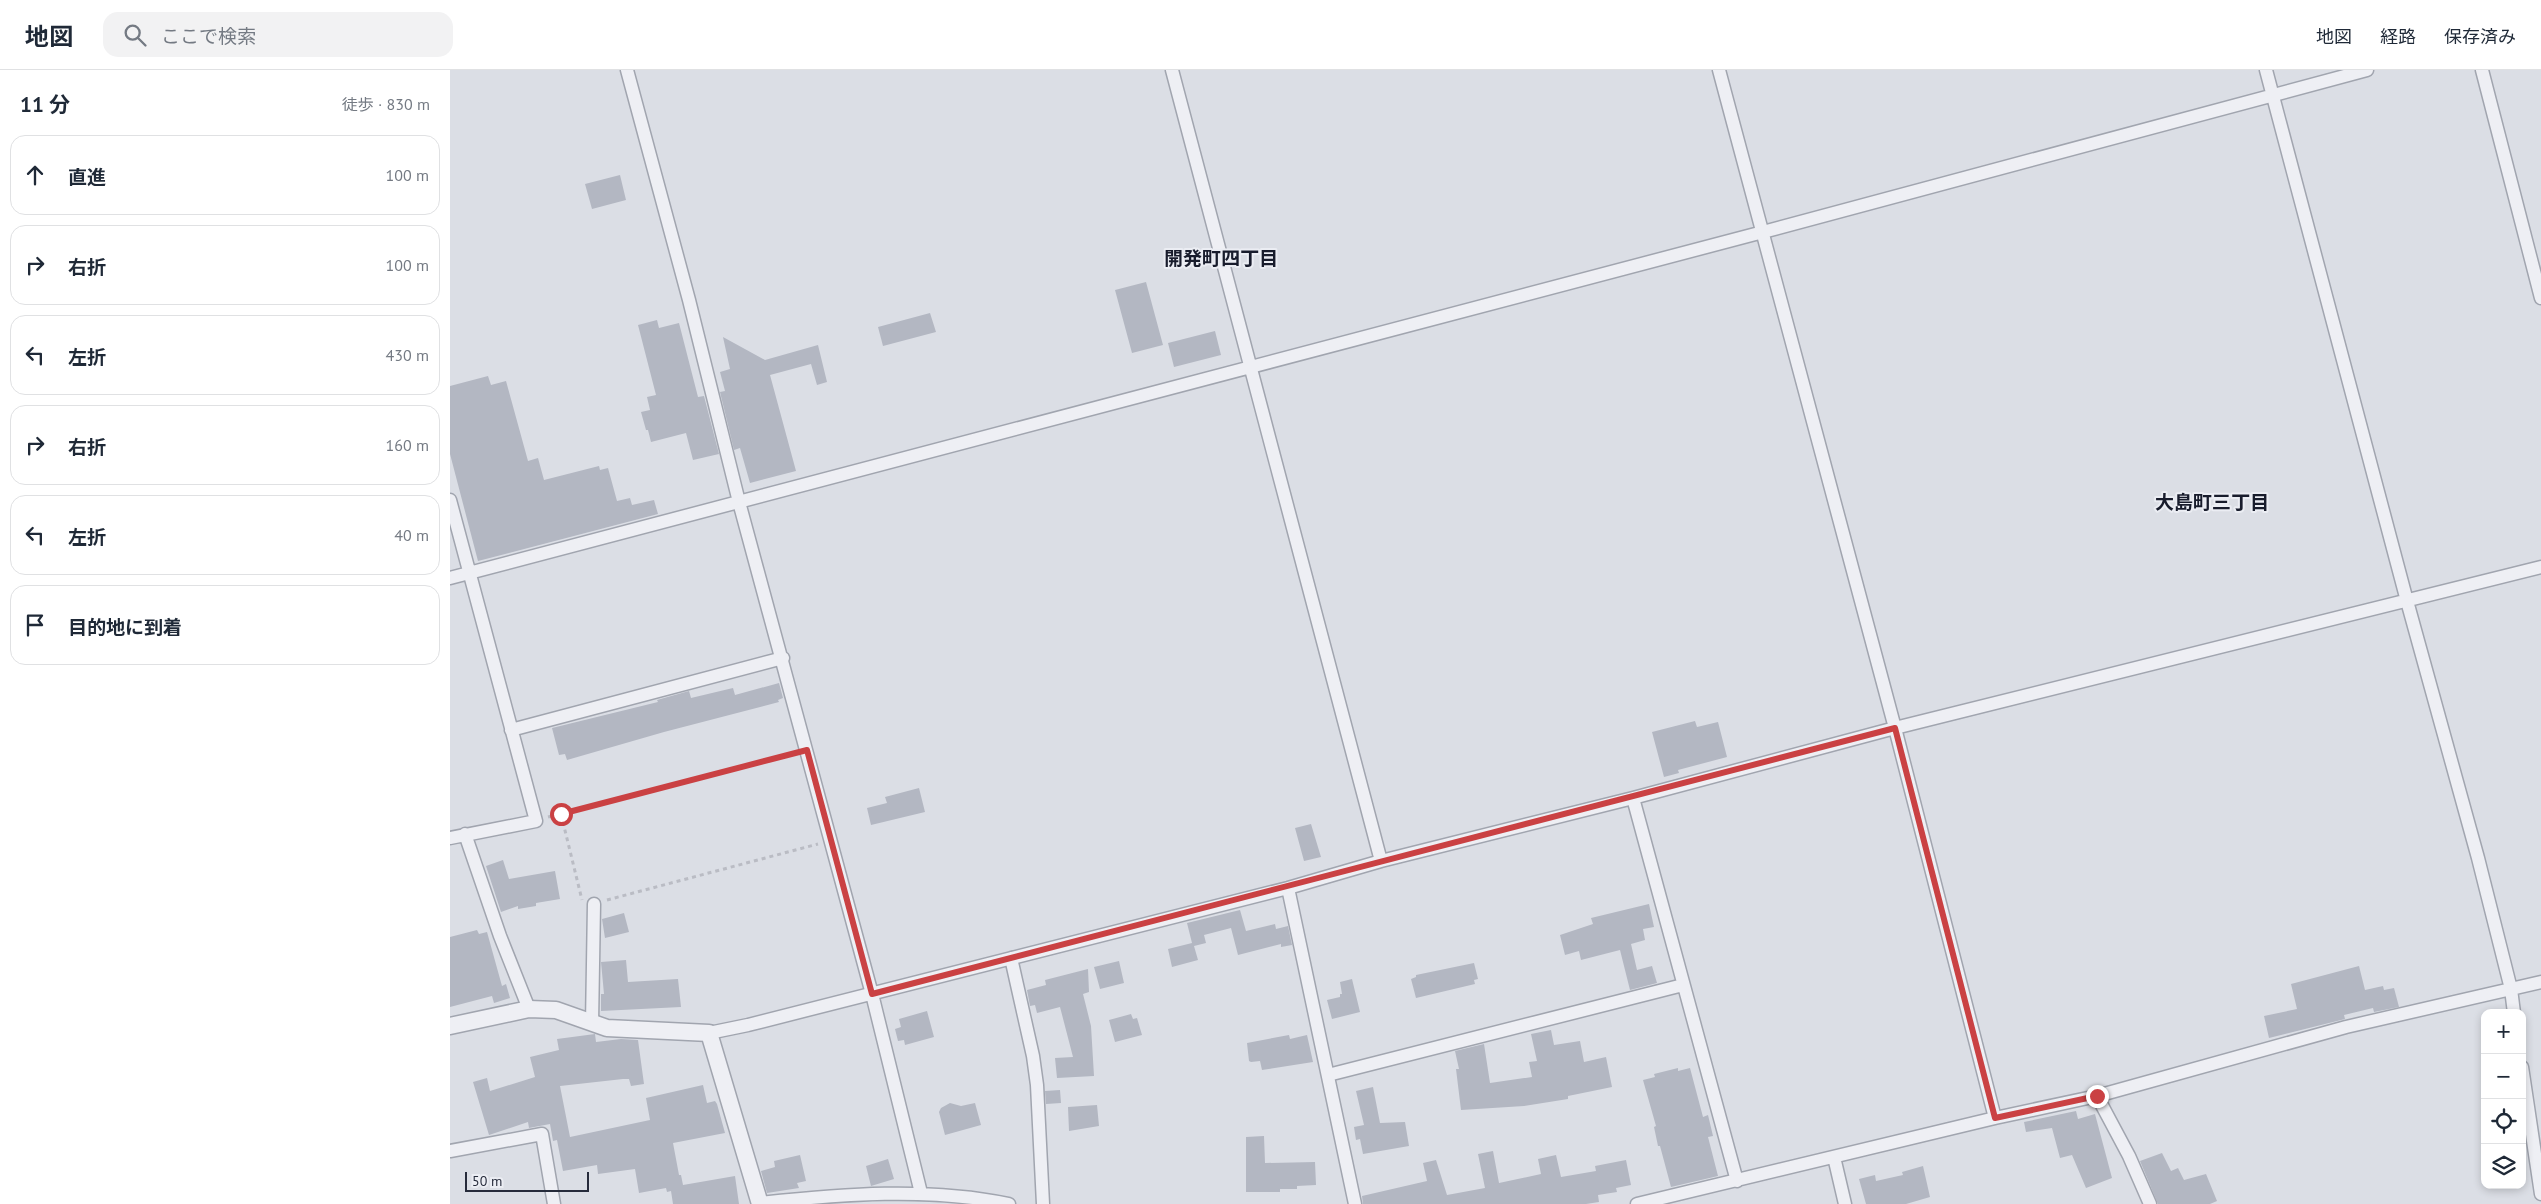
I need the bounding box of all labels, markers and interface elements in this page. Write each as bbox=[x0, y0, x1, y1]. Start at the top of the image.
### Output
search box bbox=[103, 12, 453, 57]
text: 地図 bbox=[25, 21, 73, 52]
icon: search bbox=[121, 21, 149, 49]
text: ここで検索 bbox=[161, 24, 256, 48]
text: 地図 bbox=[2316, 25, 2352, 48]
text: 経路 bbox=[2380, 25, 2416, 48]
text: 保存済み bbox=[2444, 25, 2516, 48]
text: 11 分 bbox=[20, 91, 70, 118]
text: 徒歩 · 830 m bbox=[342, 94, 430, 114]
icon: ahead bbox=[21, 161, 49, 189]
text: 直進 bbox=[68, 165, 106, 189]
text: 100 m bbox=[386, 165, 429, 185]
district label: 開発町四丁目 bbox=[1164, 246, 1278, 270]
icon: right bbox=[21, 251, 49, 279]
text: 右折 bbox=[68, 255, 106, 279]
text: 100 m bbox=[386, 255, 429, 275]
icon: left bbox=[21, 341, 49, 369]
text: 左折 bbox=[68, 345, 106, 369]
text: 430 m bbox=[386, 345, 429, 365]
icon: right bbox=[21, 431, 49, 459]
text: 右折 bbox=[68, 435, 106, 459]
text: 160 m bbox=[386, 435, 429, 455]
district label: 大島町三丁目 bbox=[2155, 490, 2269, 514]
icon: left bbox=[21, 521, 49, 549]
text: 左折 bbox=[68, 525, 106, 549]
text: 40 m bbox=[394, 525, 429, 545]
icon: arrive bbox=[21, 611, 49, 639]
text: 目的地に到着 bbox=[68, 615, 182, 639]
route start bbox=[550, 803, 573, 826]
map controls bbox=[2481, 1009, 2526, 1189]
button: + bbox=[2481, 1009, 2526, 1054]
button: − bbox=[2481, 1054, 2526, 1099]
route end bbox=[2086, 1085, 2109, 1108]
button: locate bbox=[2481, 1099, 2526, 1144]
button: layers bbox=[2481, 1144, 2526, 1189]
scale bar bbox=[465, 1169, 589, 1192]
text: 50 m bbox=[472, 1172, 502, 1190]

